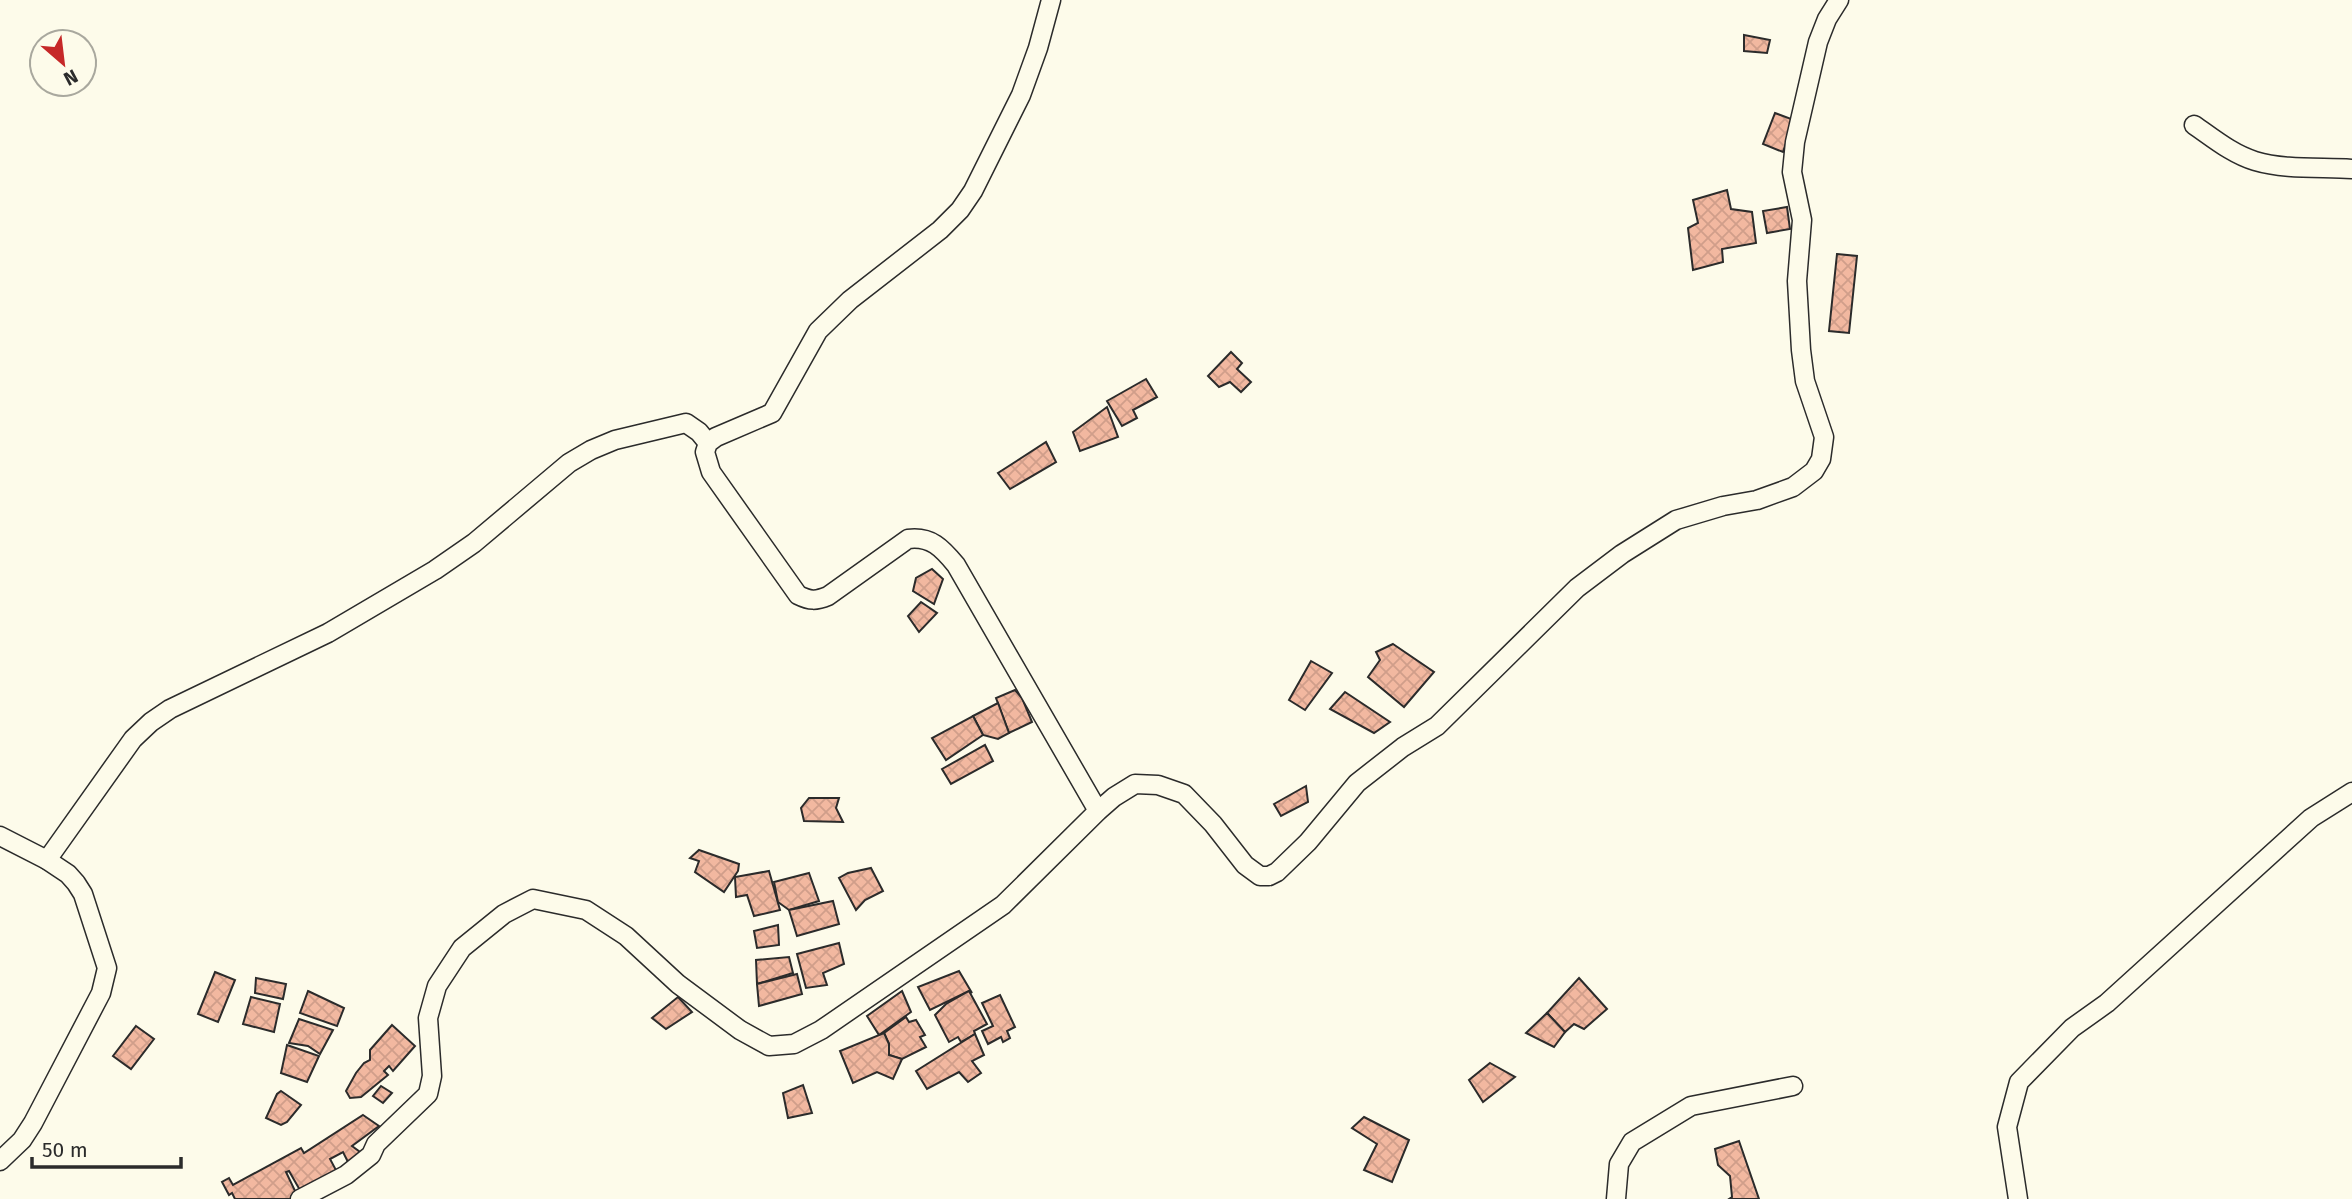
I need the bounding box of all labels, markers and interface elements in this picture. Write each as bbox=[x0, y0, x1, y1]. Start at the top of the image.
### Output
north arrow bbox=[28, 28, 98, 98]
text: N bbox=[60, 64, 82, 91]
scale bar bbox=[32, 1126, 180, 1170]
text: 50 m bbox=[42, 1137, 88, 1163]

